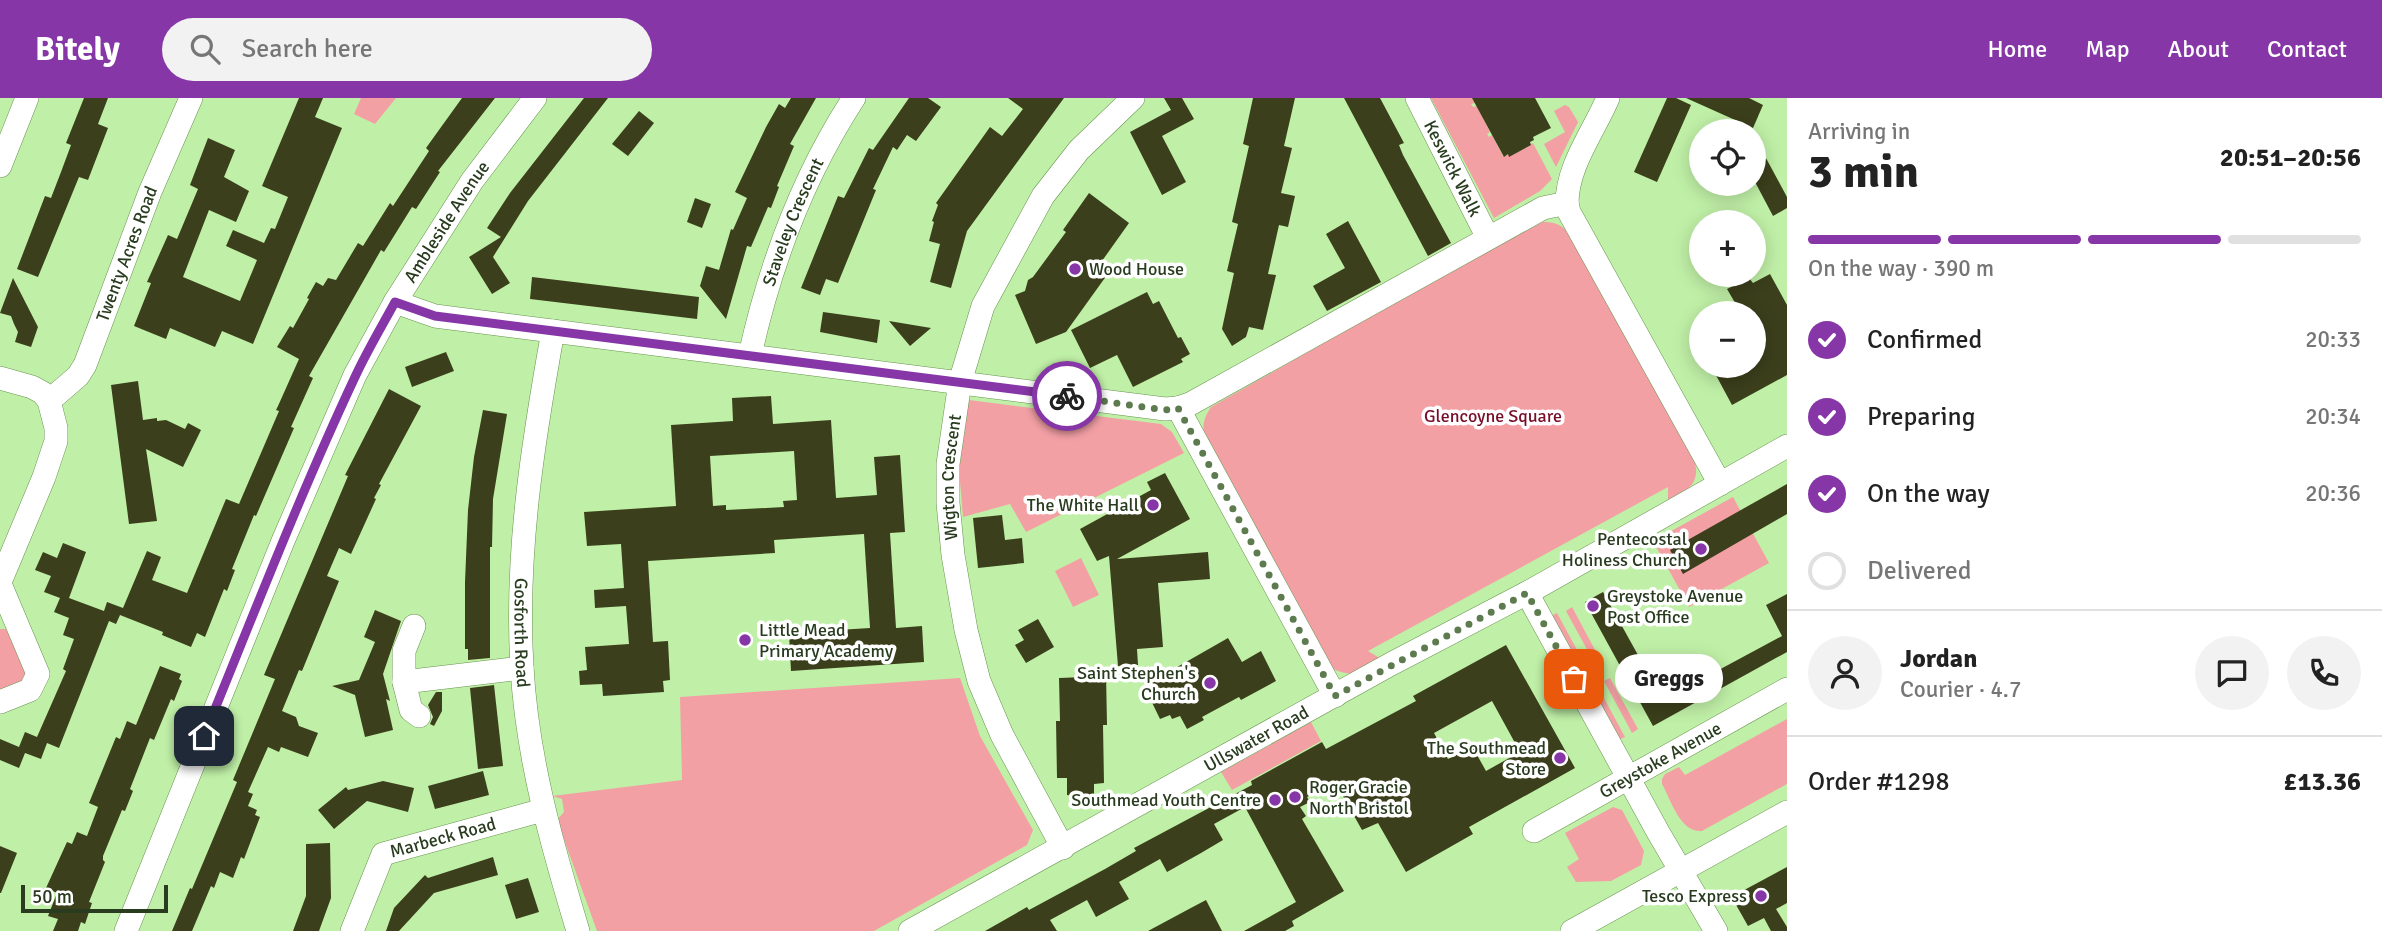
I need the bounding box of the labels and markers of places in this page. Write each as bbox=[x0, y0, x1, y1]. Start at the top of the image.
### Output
place label: Wood House bbox=[1089, 258, 1184, 280]
marker: Wood House bbox=[1067, 261, 1083, 277]
place label: The White Hall bbox=[1027, 494, 1139, 516]
marker: The White Hall bbox=[1145, 497, 1161, 513]
place label: Pentecostal Holiness Church bbox=[1562, 528, 1687, 571]
marker: Pentecostal Holiness Church bbox=[1693, 541, 1709, 557]
place label: Greystoke Avenue Post Office bbox=[1607, 585, 1743, 628]
marker: Greystoke Avenue Post Office bbox=[1585, 598, 1601, 614]
place label: Little Mead Primary Academy bbox=[759, 619, 894, 662]
marker: Little Mead Primary Academy bbox=[737, 632, 753, 648]
pin bbox=[1544, 649, 1604, 709]
callout: Greggs bbox=[1616, 654, 1724, 704]
place label: Saint Stephen's Church bbox=[1077, 662, 1196, 705]
marker: Saint Stephen's Church bbox=[1202, 675, 1218, 691]
pin bbox=[174, 706, 234, 766]
place label: The Southmead Store bbox=[1427, 737, 1546, 780]
marker: The Southmead Store bbox=[1552, 750, 1568, 766]
place label: Roger Gracie North Bristol bbox=[1309, 776, 1409, 819]
place label: Southmead Youth Centre bbox=[1071, 789, 1261, 811]
marker: Roger Gracie North Bristol bbox=[1287, 789, 1303, 805]
marker: Southmead Youth Centre bbox=[1267, 792, 1283, 808]
place label: Tesco Express bbox=[1642, 885, 1747, 907]
marker: Tesco Express bbox=[1753, 888, 1769, 904]

